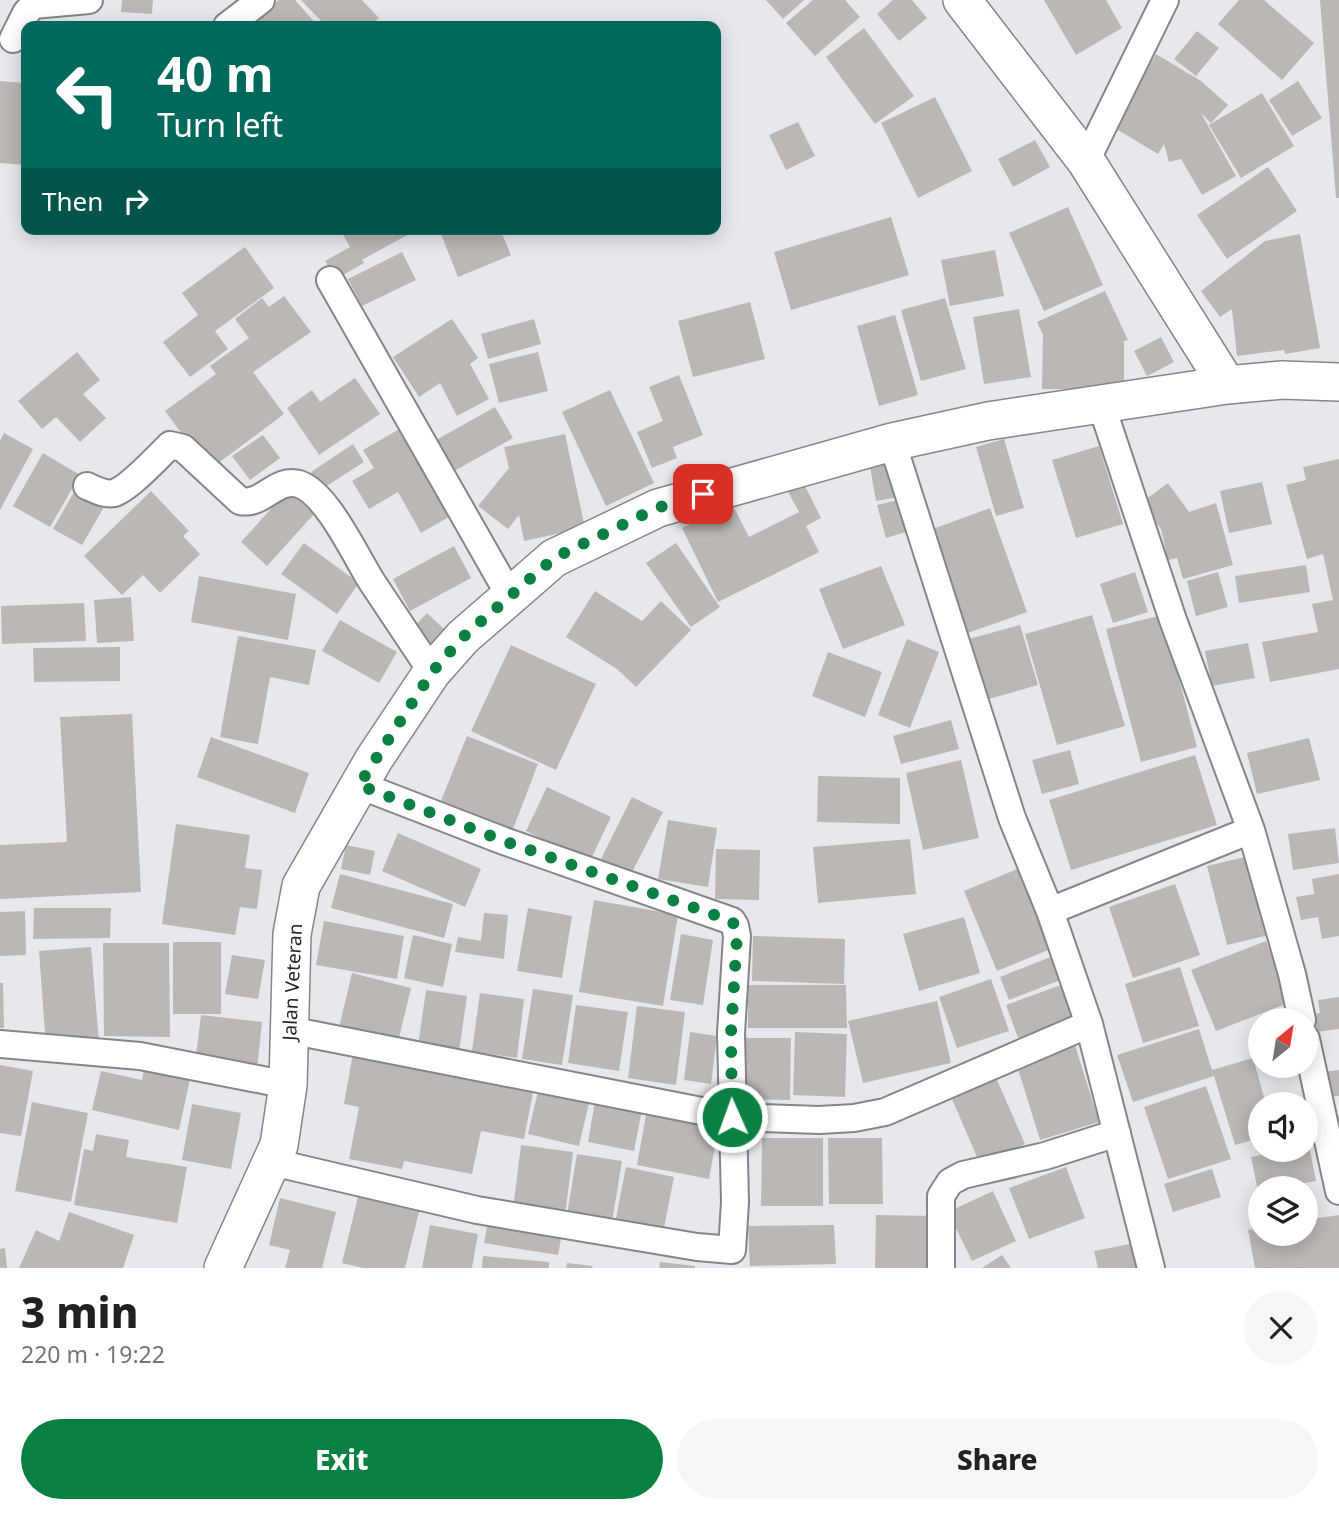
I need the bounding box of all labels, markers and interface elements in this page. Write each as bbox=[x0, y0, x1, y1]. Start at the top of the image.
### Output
text: 40 m bbox=[157, 40, 274, 106]
icon: left bbox=[42, 49, 133, 140]
text: Turn left bbox=[157, 103, 283, 146]
icon: right bbox=[117, 182, 155, 220]
text: Then bbox=[42, 183, 103, 219]
pin bbox=[673, 464, 733, 524]
icon: arrive bbox=[684, 475, 722, 513]
street label: Jalan Veteran bbox=[276, 923, 308, 1043]
north arrow bbox=[1248, 1008, 1318, 1078]
map controls bbox=[1248, 1008, 1318, 1246]
position arrow bbox=[695, 1080, 769, 1154]
button: sound bbox=[1248, 1092, 1318, 1162]
button: layers bbox=[1248, 1176, 1318, 1246]
text: 3 min bbox=[21, 1283, 138, 1340]
button: close bbox=[1244, 1291, 1318, 1365]
text: 220 m · 19:22 bbox=[21, 1338, 165, 1370]
button: Exit bbox=[21, 1419, 663, 1499]
button: Share bbox=[677, 1419, 1318, 1499]

